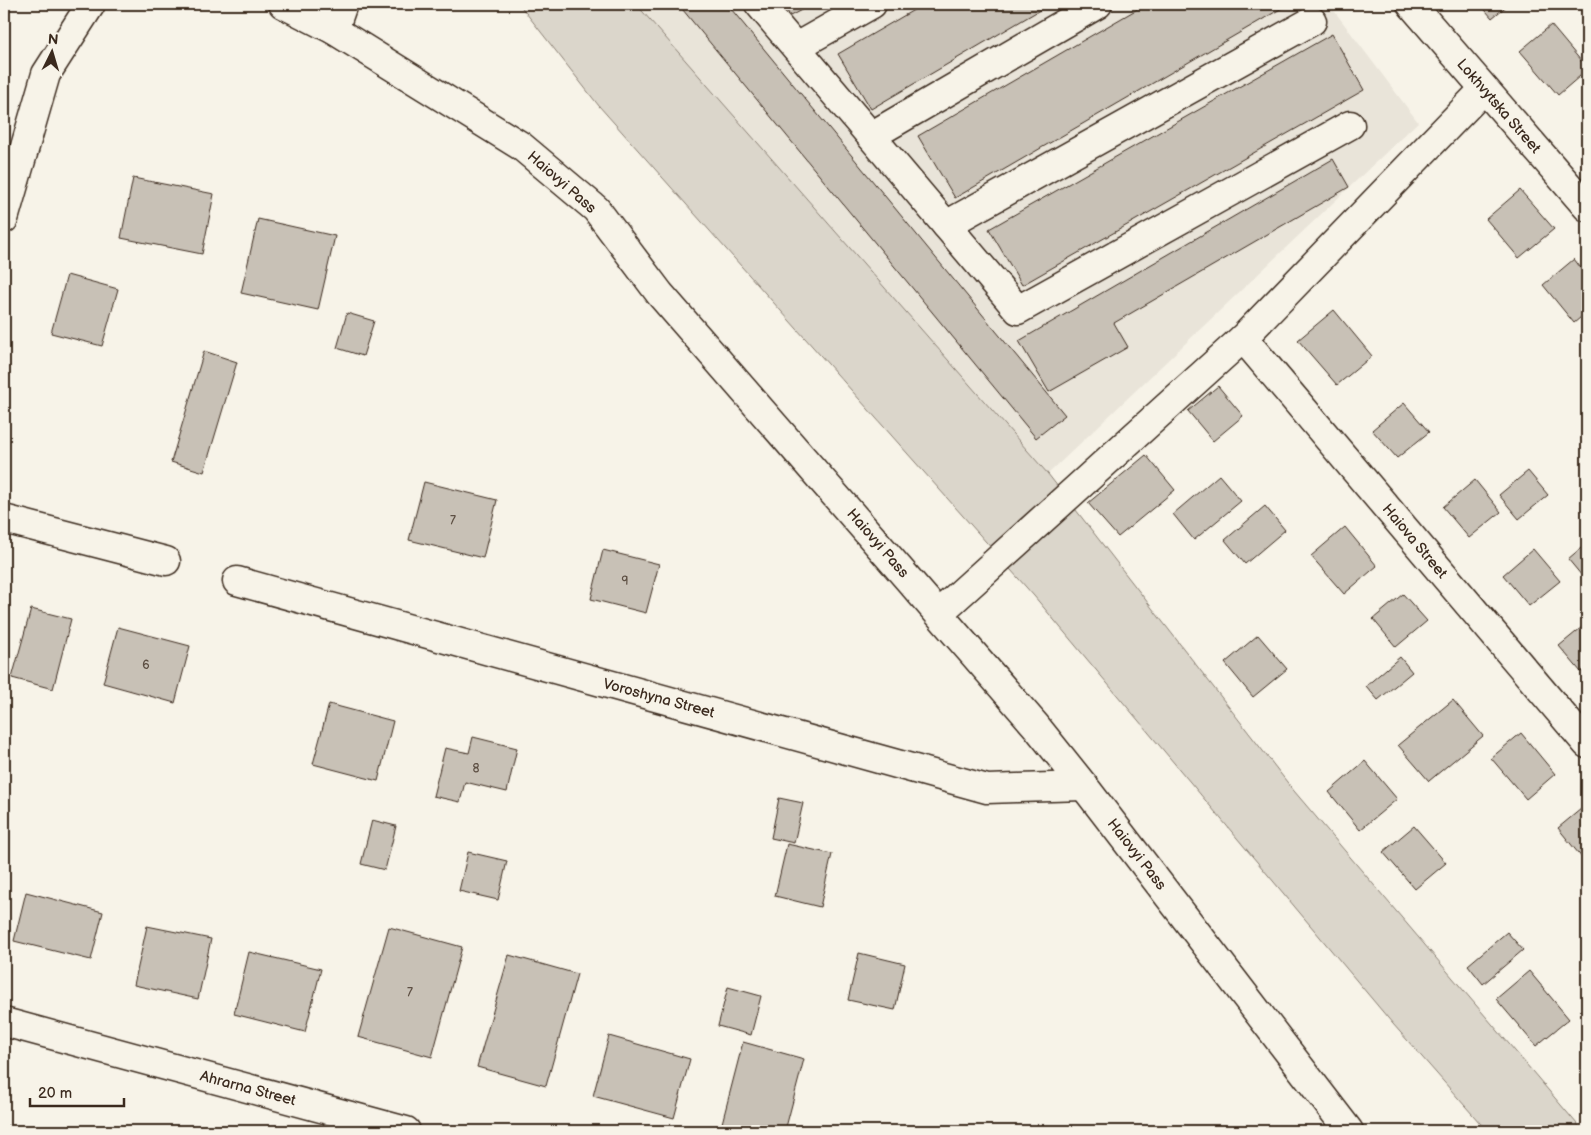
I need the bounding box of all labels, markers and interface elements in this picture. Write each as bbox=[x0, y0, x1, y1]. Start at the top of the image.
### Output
north arrow bbox=[28, 28, 78, 78]
text: N bbox=[47, 31, 59, 48]
street label: Lokhvytska Street bbox=[1452, 55, 1545, 158]
street label: Haiovyi Pass bbox=[523, 147, 601, 218]
street label: Haiova Street bbox=[1378, 500, 1452, 583]
street label: Haiovyi Pass bbox=[842, 505, 913, 582]
house number: 7 bbox=[450, 513, 456, 528]
house number: 9 bbox=[622, 574, 629, 589]
house number: 6 bbox=[142, 658, 150, 673]
street label: Voroshyna Street bbox=[601, 674, 717, 723]
house number: 8 bbox=[473, 761, 480, 776]
street label: Haiovyi Pass bbox=[1103, 815, 1171, 894]
house number: 7 bbox=[407, 985, 413, 1000]
street label: Ahrarna Street bbox=[198, 1067, 298, 1110]
scale bar bbox=[30, 1075, 124, 1107]
text: 20 m bbox=[38, 1084, 72, 1103]

